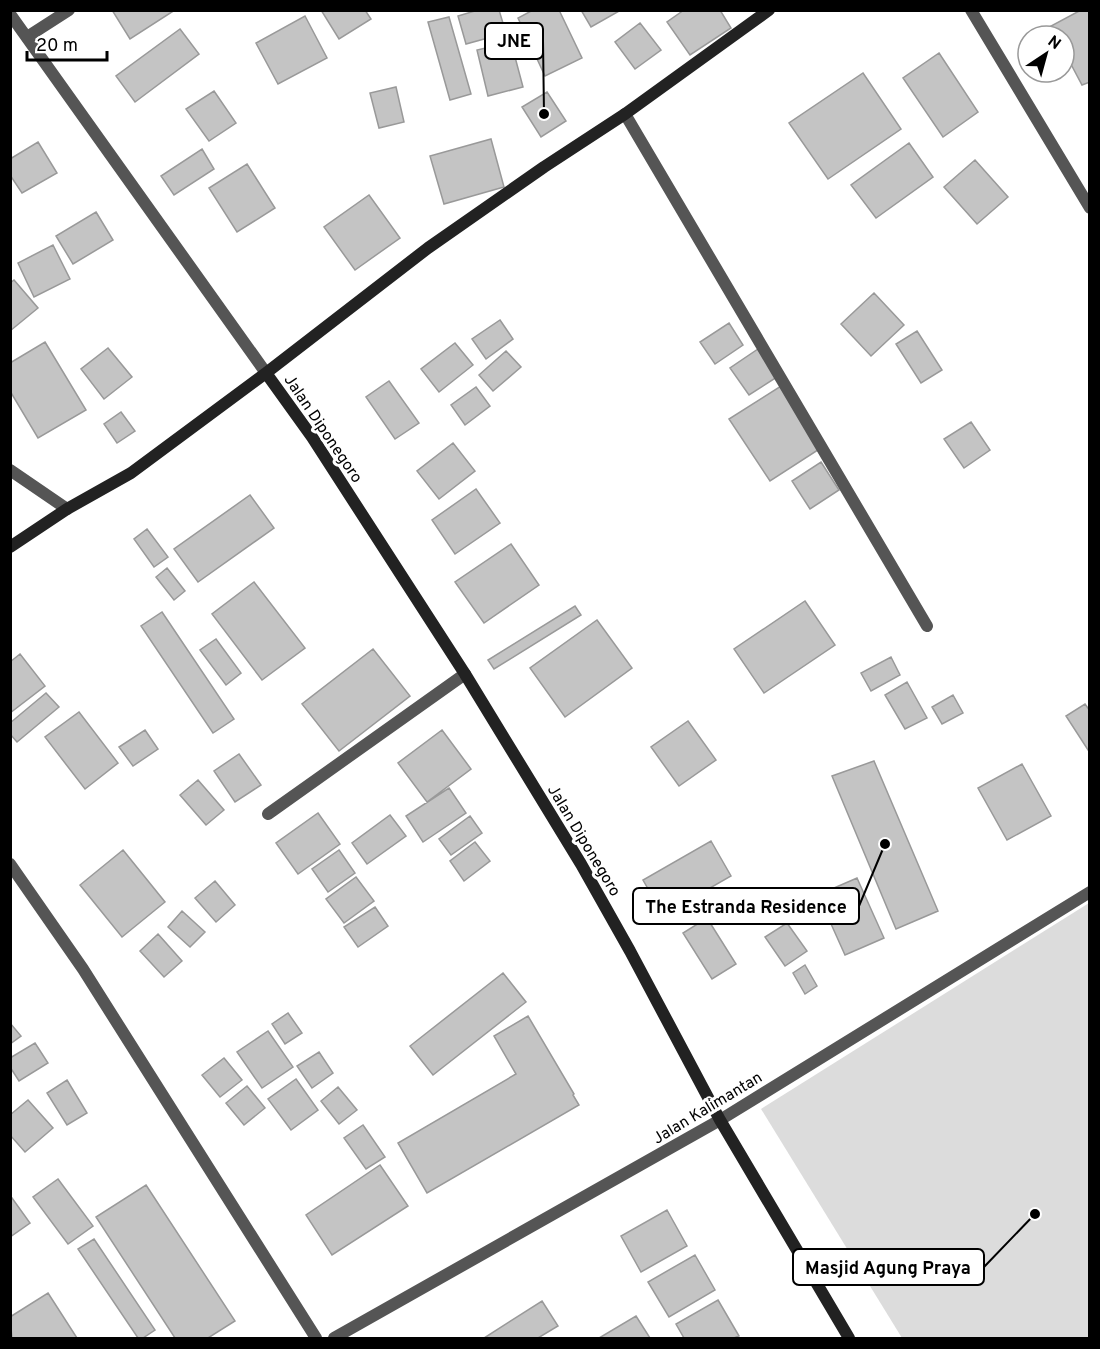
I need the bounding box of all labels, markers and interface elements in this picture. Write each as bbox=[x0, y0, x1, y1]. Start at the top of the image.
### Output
callout: JNE bbox=[485, 23, 543, 59]
scale bar bbox=[27, 24, 106, 62]
north arrow bbox=[1016, 24, 1076, 84]
text: JNE bbox=[497, 31, 531, 54]
text: N bbox=[1043, 32, 1064, 55]
text: 20 m bbox=[36, 35, 78, 58]
street label: Jalan Diponegoro bbox=[279, 371, 366, 487]
street label: Jalan Diponegoro bbox=[542, 782, 624, 900]
callout: The Estranda Residence bbox=[633, 888, 859, 924]
text: The Estranda Residence bbox=[645, 897, 847, 920]
street label: Jalan Kalimantan bbox=[650, 1068, 766, 1149]
callout: Masjid Agung Praya bbox=[793, 1249, 984, 1285]
text: Masjid Agung Praya bbox=[805, 1258, 971, 1281]

